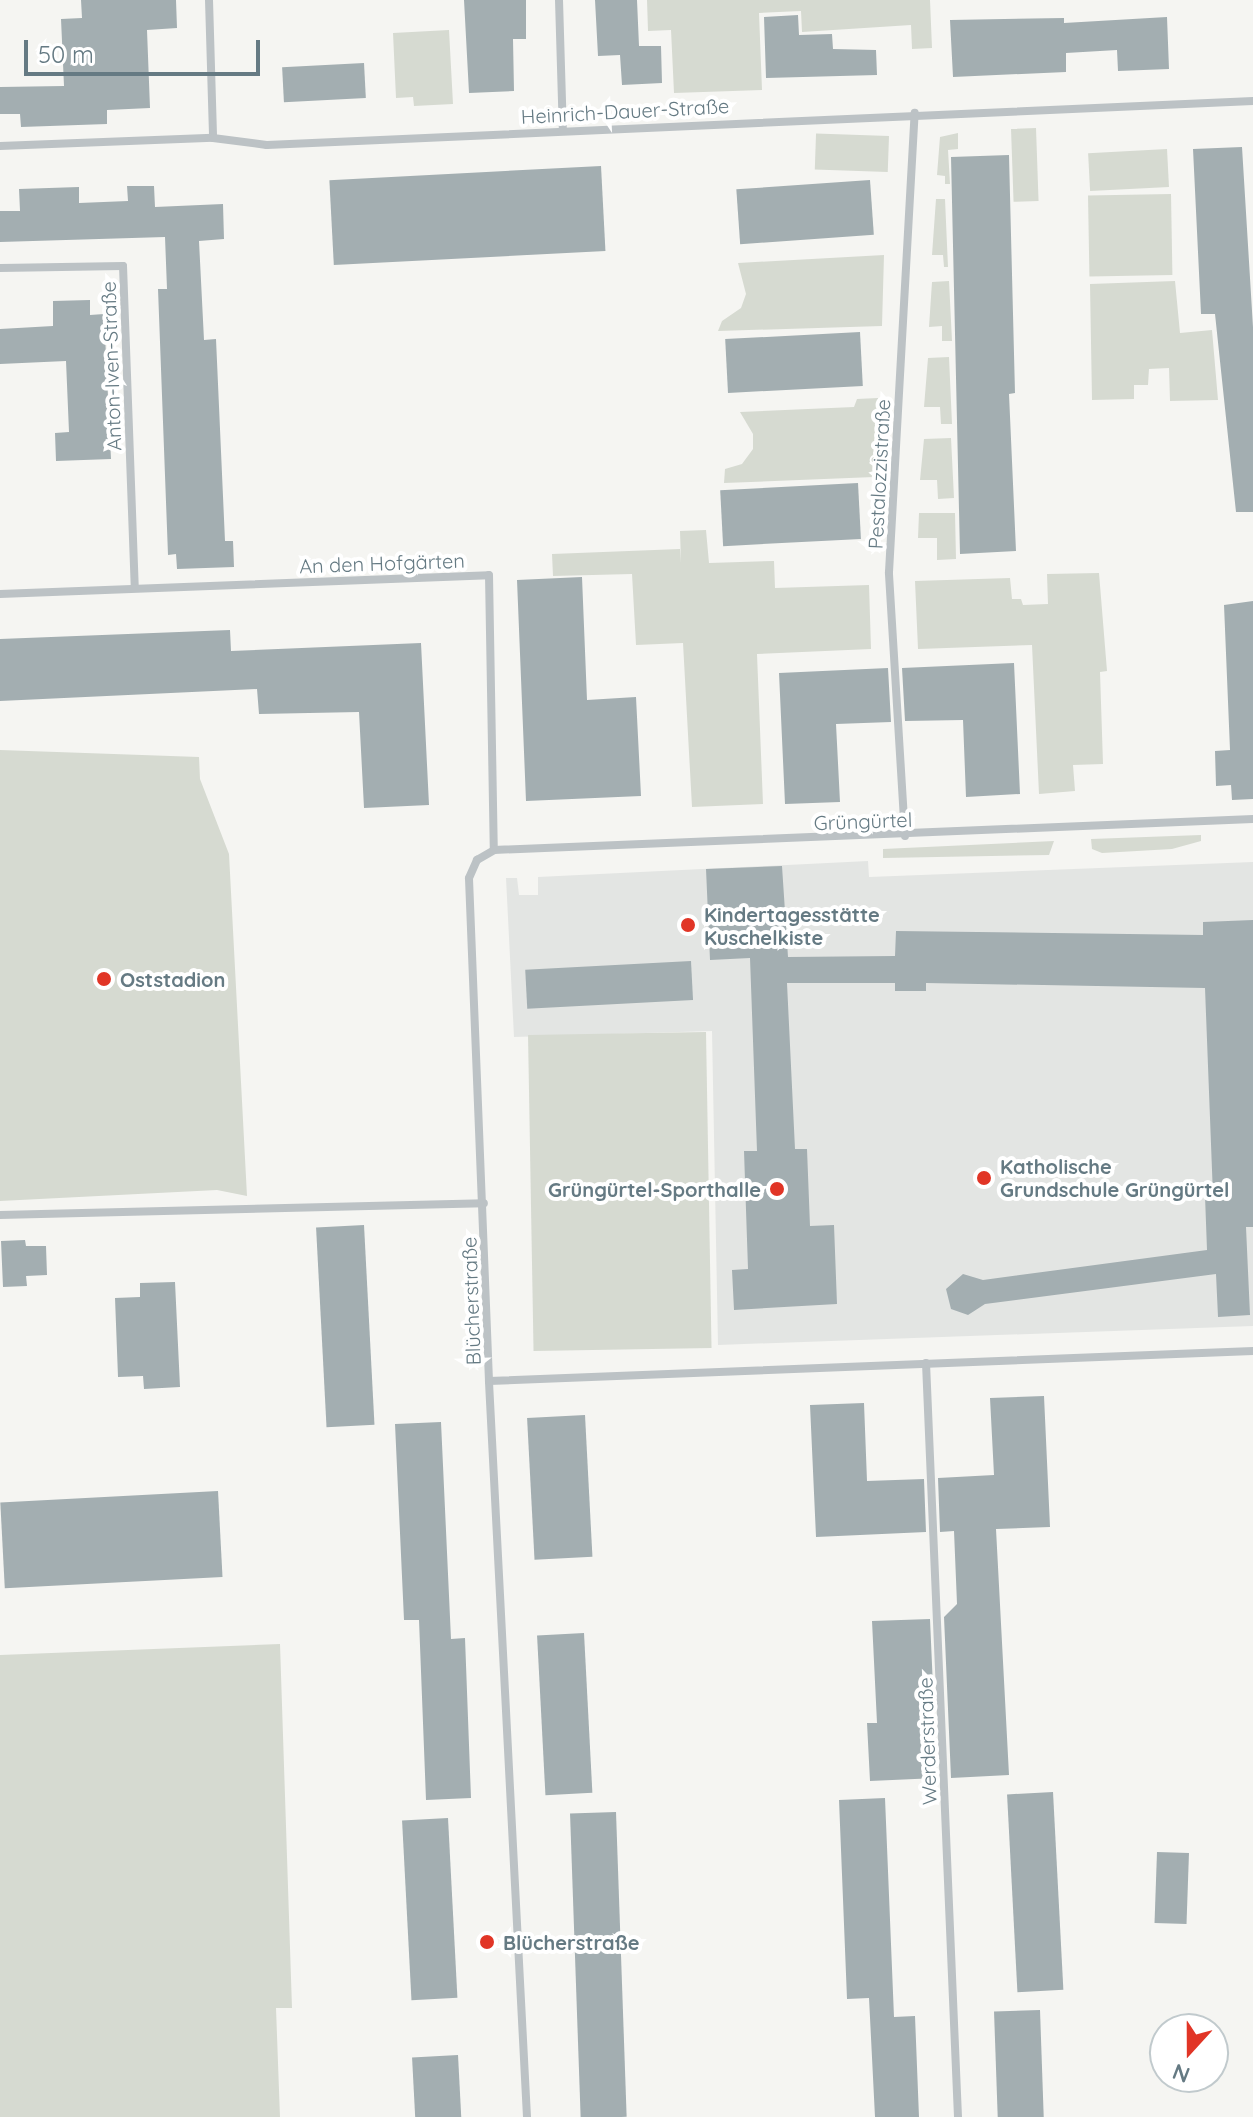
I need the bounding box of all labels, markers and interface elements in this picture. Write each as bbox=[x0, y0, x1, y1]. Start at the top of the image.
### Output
scale bar bbox=[28, 24, 264, 74]
text: 50 m bbox=[38, 39, 94, 69]
street label: Heinrich-Dauer-Straße bbox=[520, 94, 730, 128]
street label: Anton-Iven-Straße bbox=[96, 281, 126, 451]
street label: Pestalozzistraße bbox=[863, 398, 895, 550]
street label: An den Hofgärten bbox=[299, 548, 465, 578]
street label: Grüngürtel bbox=[813, 807, 913, 835]
place label: Kindertagesstätte Kuschelkiste bbox=[704, 902, 880, 949]
marker: Kindertagesstätte Kuschelkiste bbox=[679, 916, 697, 934]
place label: Oststadion bbox=[120, 967, 225, 991]
marker: Oststadion bbox=[95, 970, 113, 988]
place label: Katholische Grundschule Grüngürtel bbox=[1000, 1154, 1229, 1201]
marker: Katholische Grundschule Grüngürtel bbox=[975, 1169, 993, 1187]
place label: Grüngürtel-Sporthalle bbox=[548, 1177, 761, 1201]
marker: Grüngürtel-Sporthalle bbox=[768, 1180, 786, 1198]
street label: Blücherstraße bbox=[457, 1236, 485, 1366]
street label: Werderstraße bbox=[913, 1677, 941, 1805]
place label: Blücherstraße bbox=[503, 1930, 640, 1954]
marker: Blücherstraße bbox=[478, 1933, 496, 1951]
north arrow bbox=[1149, 2013, 1229, 2093]
text: N bbox=[1169, 2058, 1194, 2090]

